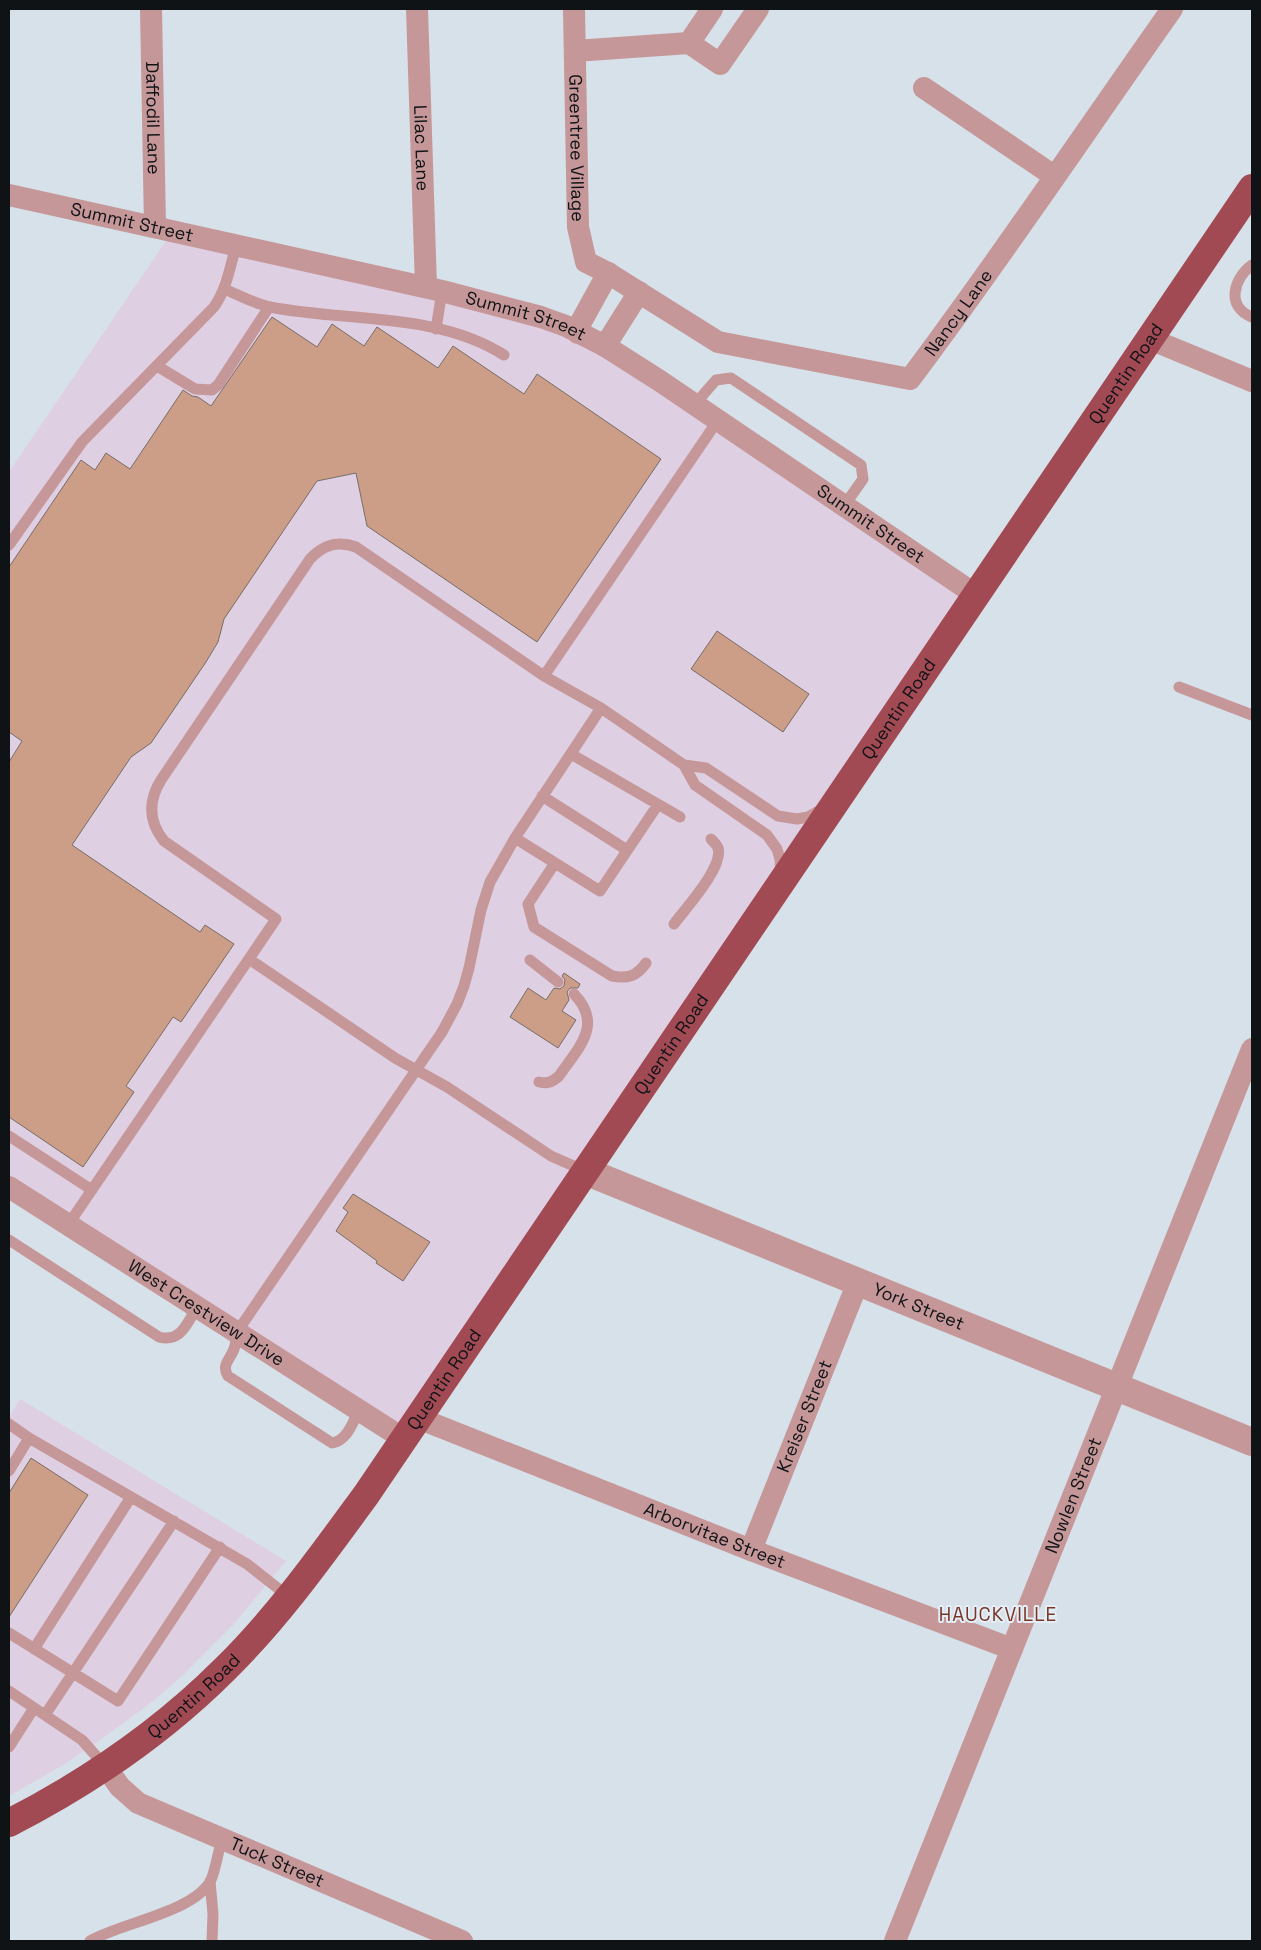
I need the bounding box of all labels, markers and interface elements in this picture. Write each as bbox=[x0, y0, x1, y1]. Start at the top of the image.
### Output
street label: Daffodil Lane bbox=[141, 61, 166, 175]
street label: Greentree Village bbox=[564, 74, 590, 222]
street label: Lilac Lane bbox=[409, 105, 435, 191]
street label: Summit Street bbox=[68, 197, 196, 247]
street label: Nancy Lane bbox=[919, 265, 997, 360]
street label: Summit Street bbox=[463, 286, 590, 345]
street label: Quentin Road bbox=[1083, 319, 1168, 429]
street label: Summit Street bbox=[813, 479, 929, 568]
street label: Quentin Road bbox=[856, 654, 941, 764]
street label: Quentin Road bbox=[629, 989, 713, 1099]
street label: West Crestview Drive bbox=[124, 1254, 289, 1371]
street label: York Street bbox=[870, 1277, 968, 1335]
street label: Quentin Road bbox=[401, 1324, 486, 1434]
street label: Kreiser Street bbox=[771, 1356, 837, 1476]
street label: Nowlen Street bbox=[1039, 1434, 1106, 1557]
street label: Arborvitae Street bbox=[641, 1497, 789, 1573]
district label: HAUCKVILLE bbox=[939, 1602, 1057, 1627]
street label: Quentin Road bbox=[142, 1648, 245, 1743]
street label: Tuck Street bbox=[227, 1832, 328, 1892]

